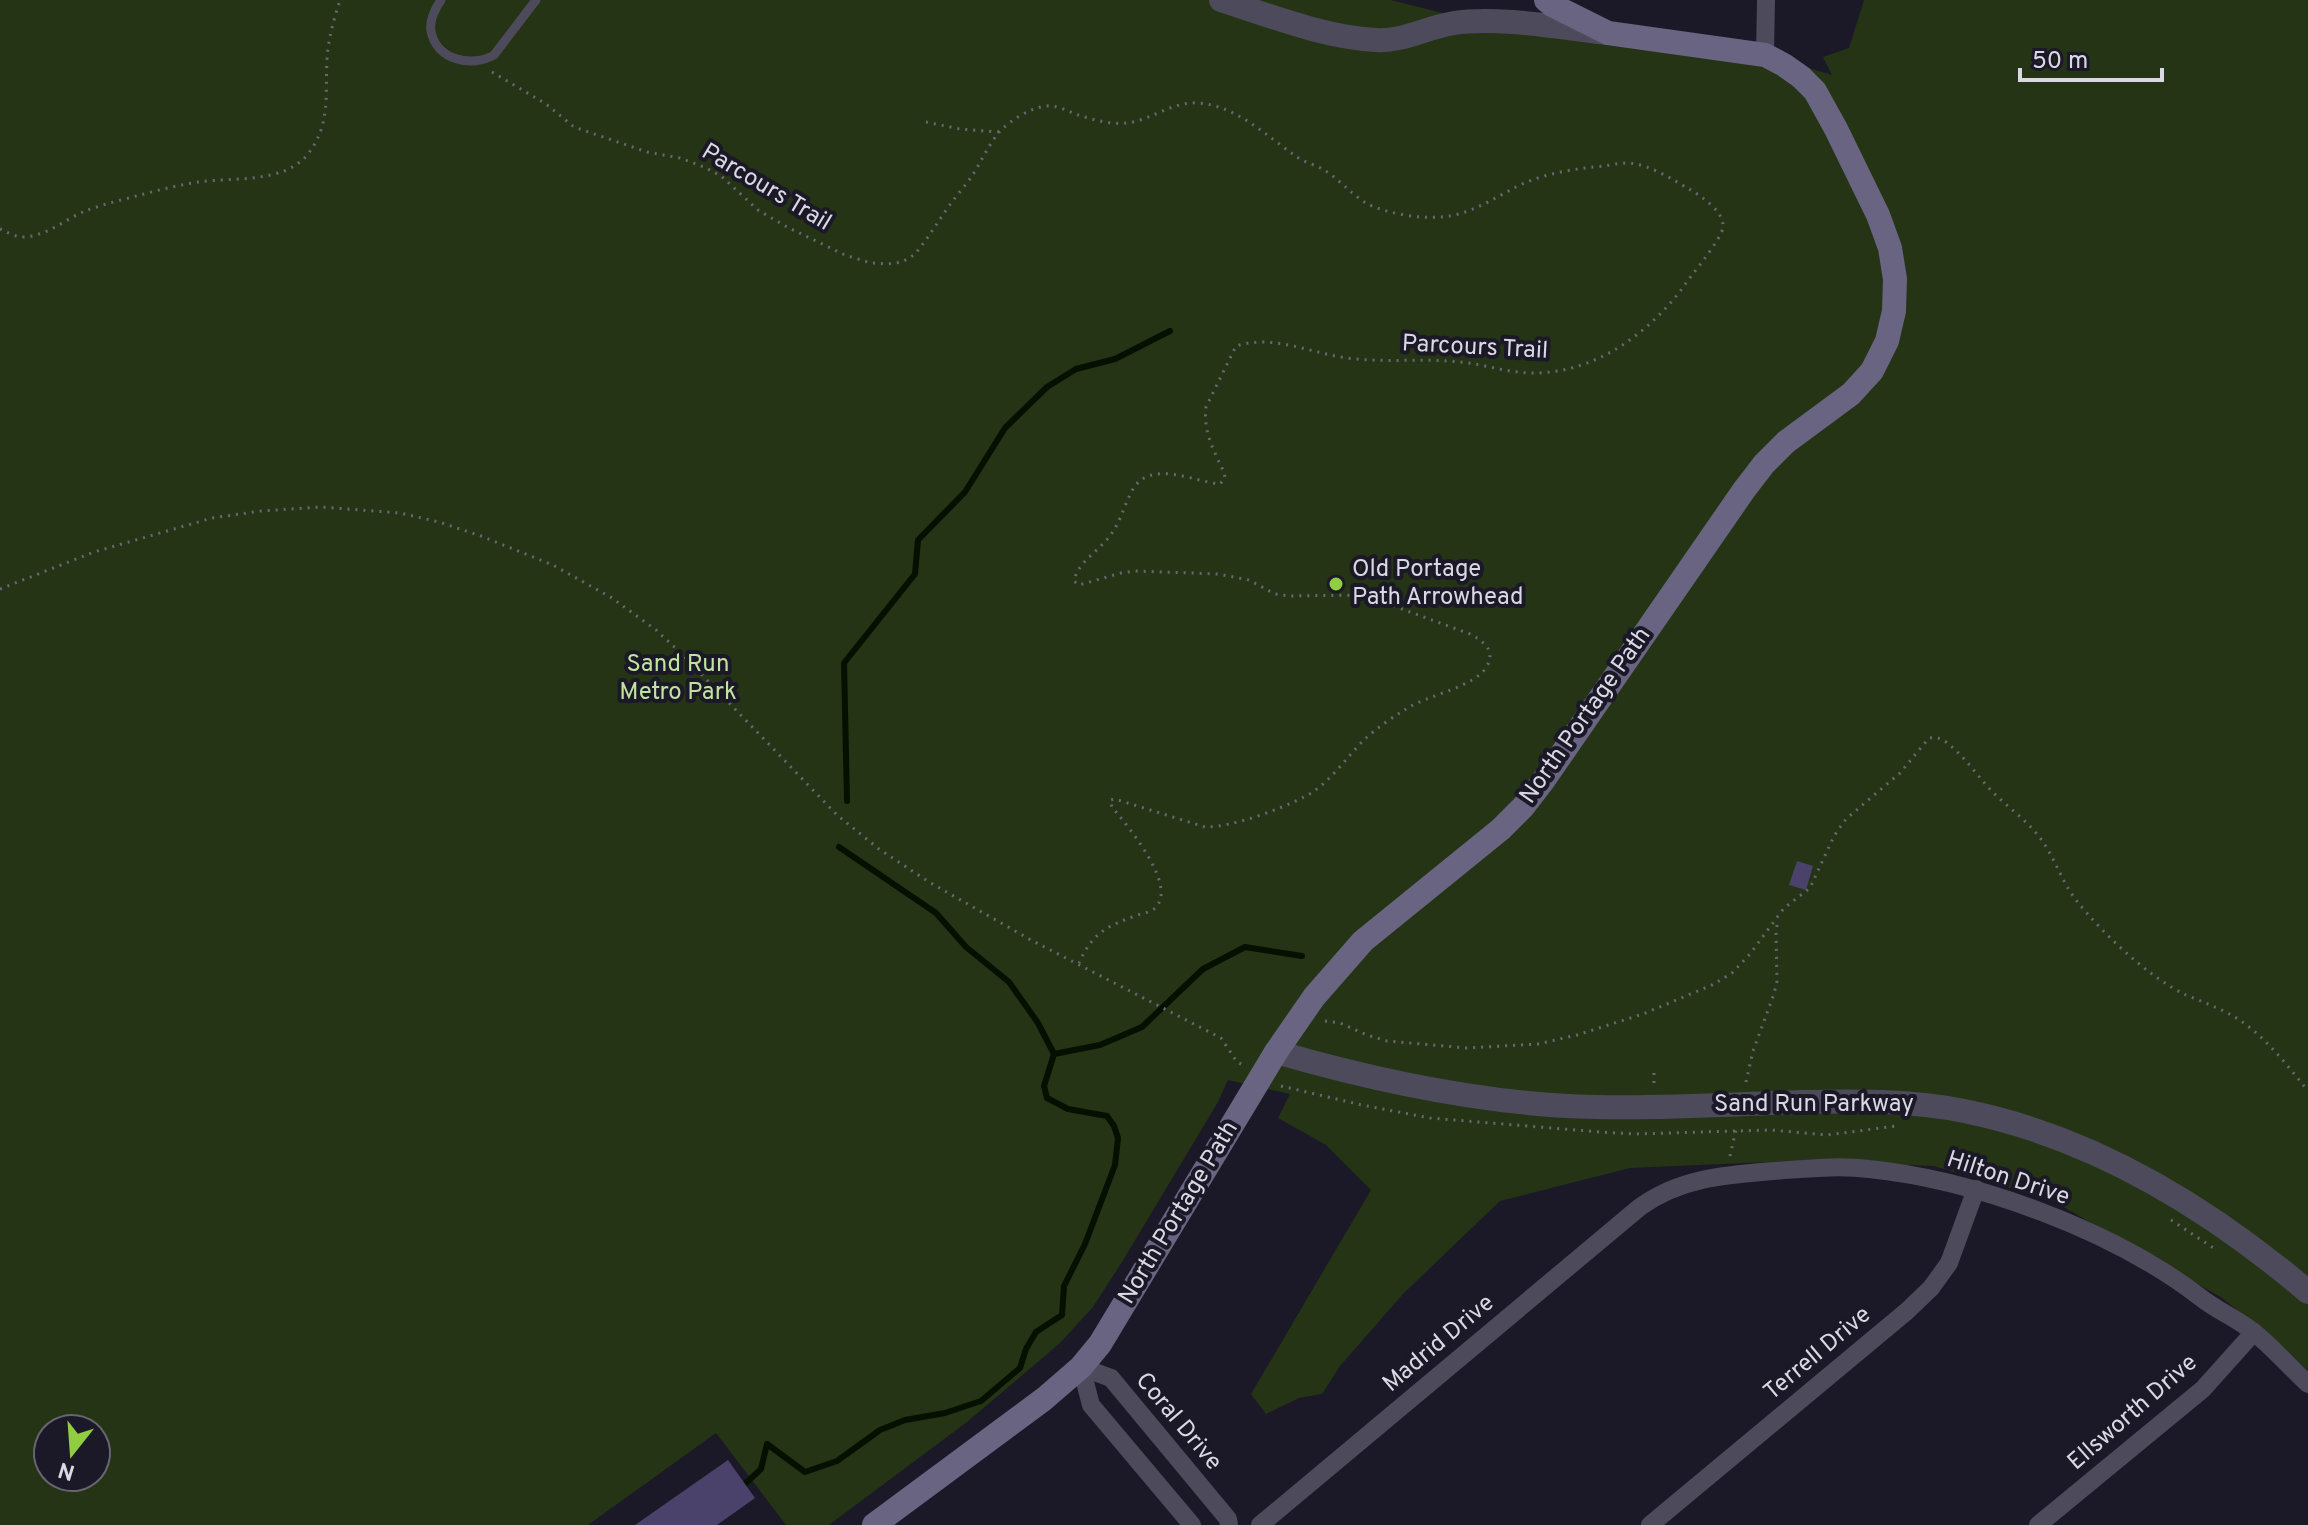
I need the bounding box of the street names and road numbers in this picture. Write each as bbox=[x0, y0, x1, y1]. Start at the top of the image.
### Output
street label: Parcours Trail bbox=[696, 137, 836, 239]
street label: Parcours Trail bbox=[1401, 329, 1549, 367]
street label: North Portage Path bbox=[1514, 622, 1658, 810]
street label: Sand Run Parkway bbox=[1714, 1090, 1914, 1120]
street label: North Portage Path bbox=[1112, 1116, 1246, 1310]
street label: Hilton Drive bbox=[1943, 1145, 2073, 1213]
street label: Madrid Drive bbox=[1377, 1289, 1501, 1399]
street label: Terrell Drive bbox=[1758, 1300, 1878, 1408]
street label: Ellsworth Drive bbox=[2062, 1348, 2204, 1478]
street label: Coral Drive bbox=[1128, 1367, 1228, 1477]

